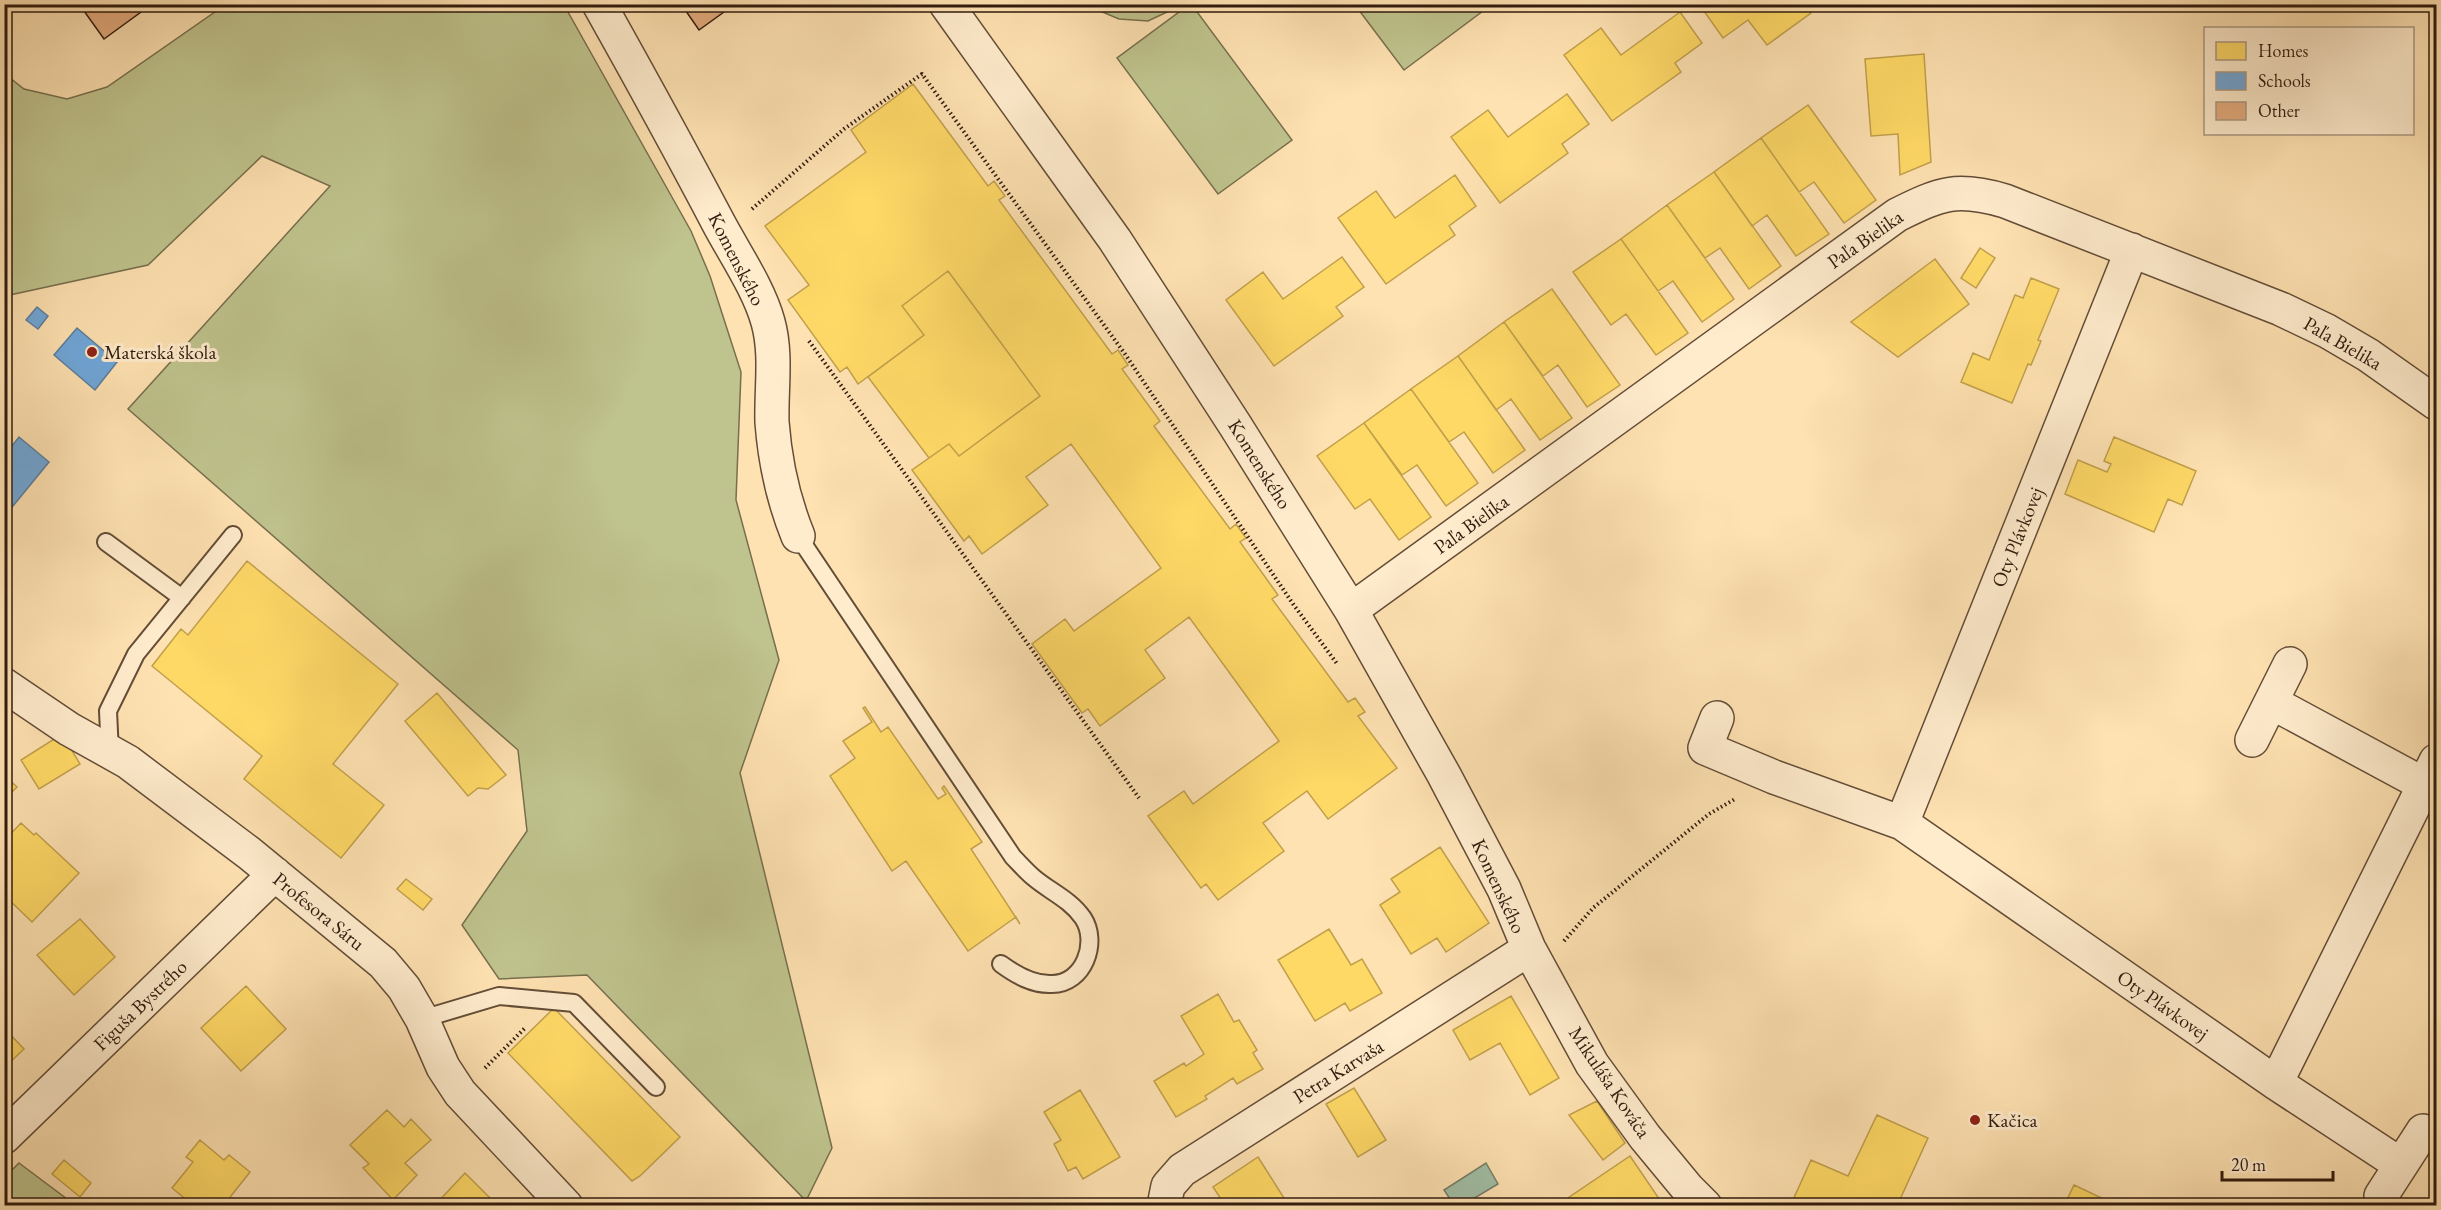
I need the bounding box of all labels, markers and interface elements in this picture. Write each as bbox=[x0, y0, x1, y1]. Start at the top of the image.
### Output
legend bbox=[2204, 27, 2414, 135]
text: Homes bbox=[2258, 39, 2309, 62]
text: Schools bbox=[2258, 69, 2311, 92]
text: Other bbox=[2258, 99, 2300, 122]
street label: Paľa Bielika bbox=[1822, 204, 1908, 274]
street label: Komenského bbox=[702, 208, 772, 310]
street label: Paľa Bielika bbox=[2299, 310, 2387, 376]
place label: Materská škola bbox=[104, 339, 216, 365]
marker: Materská škola bbox=[85, 345, 99, 359]
street label: Komenského bbox=[1222, 414, 1298, 514]
street label: Oty Plávkovej bbox=[1985, 483, 2049, 591]
street label: Paľa Bielika bbox=[1428, 488, 1514, 560]
street label: Komenského bbox=[1466, 835, 1532, 937]
street label: Profesora Sáru bbox=[268, 866, 371, 956]
street label: Figuša Bystrého bbox=[88, 954, 193, 1056]
street label: Oty Plávkovej bbox=[2112, 964, 2214, 1046]
street label: Mikuláša Kováča bbox=[1563, 1021, 1657, 1143]
street label: Petra Karvaša bbox=[1288, 1033, 1388, 1109]
place label: Kačica bbox=[1987, 1107, 2037, 1133]
marker: Kačica bbox=[1968, 1113, 1982, 1127]
scale bar bbox=[2222, 1144, 2333, 1182]
text: 20 m bbox=[2231, 1153, 2266, 1176]

